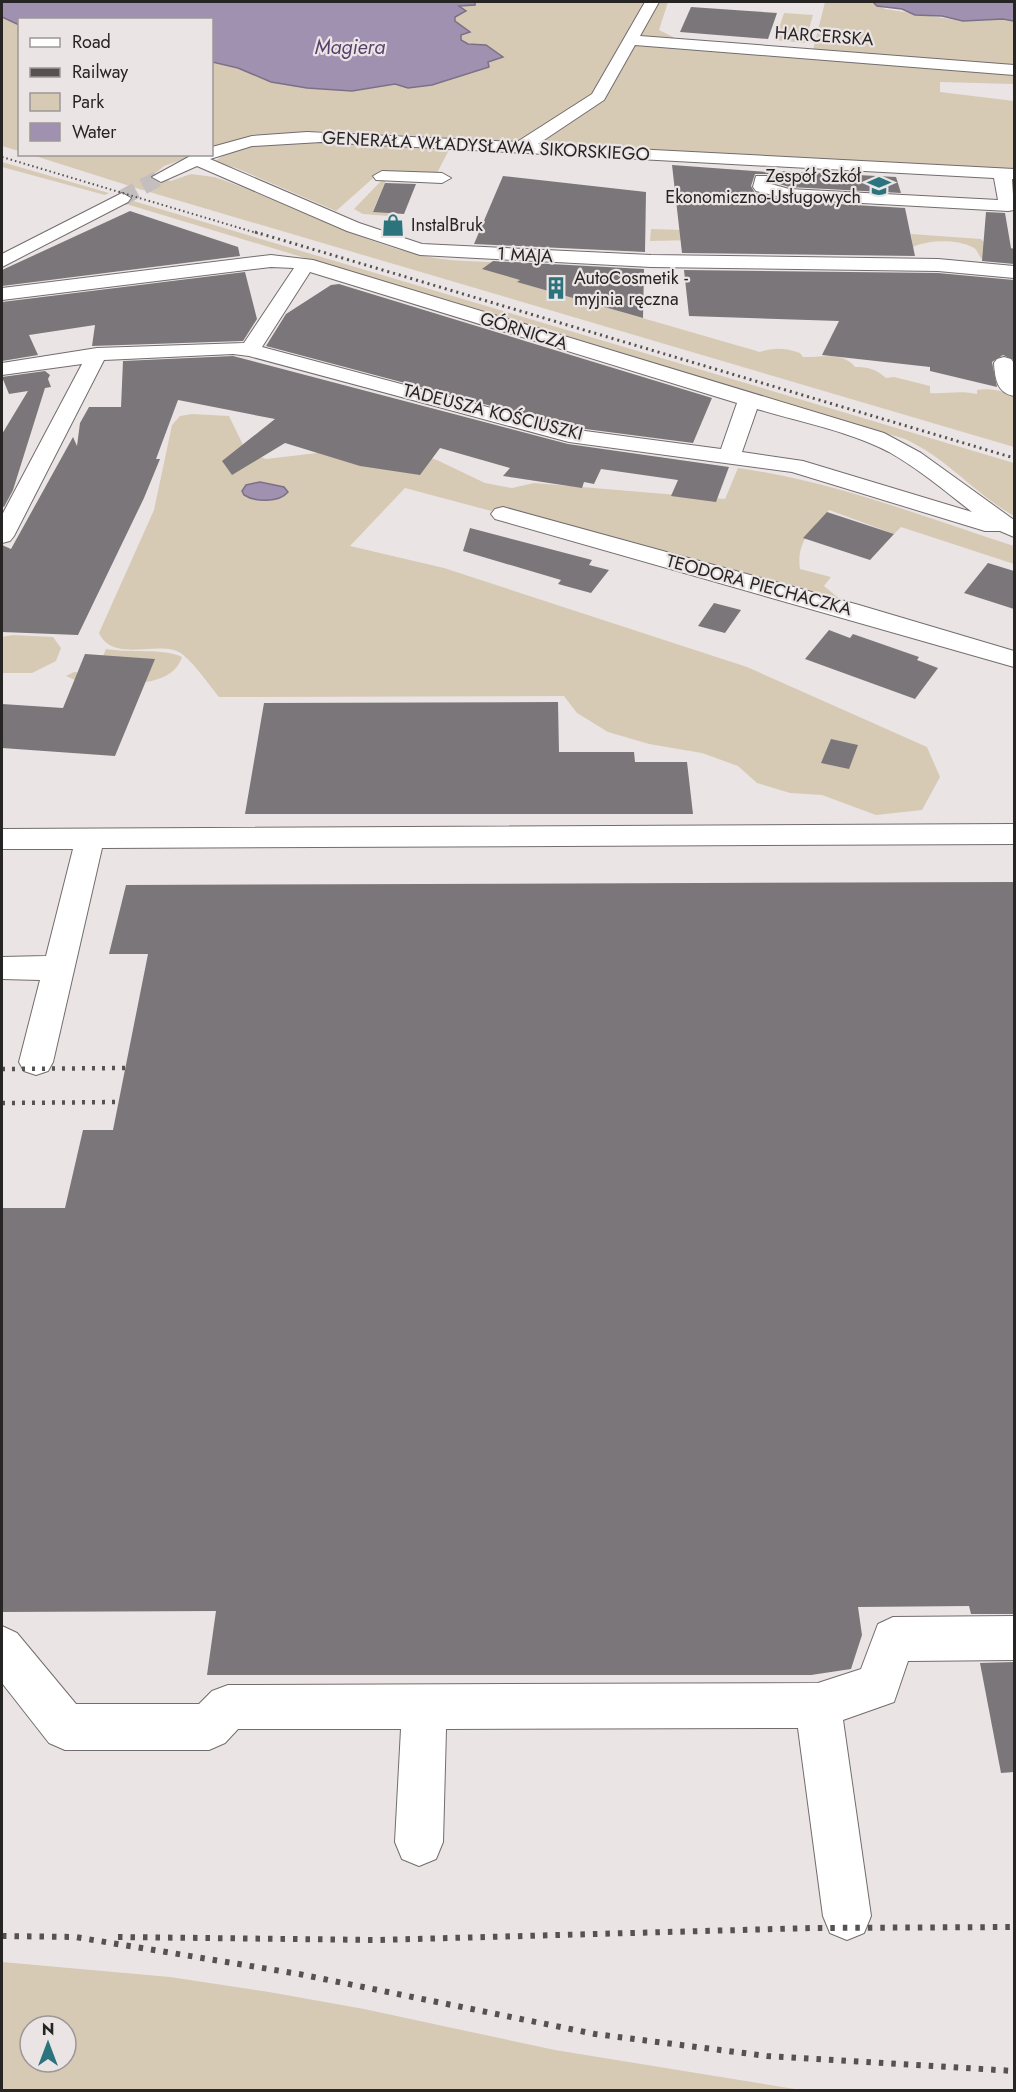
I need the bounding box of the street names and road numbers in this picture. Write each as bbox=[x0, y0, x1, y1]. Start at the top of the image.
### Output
street label: HARCERSKA bbox=[774, 20, 874, 52]
street label: GENERAŁA WŁADYSŁAWA SIKORSKIEGO bbox=[322, 124, 650, 168]
street label: 1 MAJA bbox=[496, 241, 554, 269]
street label: GÓRNICZA bbox=[477, 305, 571, 357]
street label: TADEUSZA KOŚCIUSZKI bbox=[400, 377, 586, 447]
street label: TEODORA PIECHACZKA bbox=[663, 548, 855, 622]

